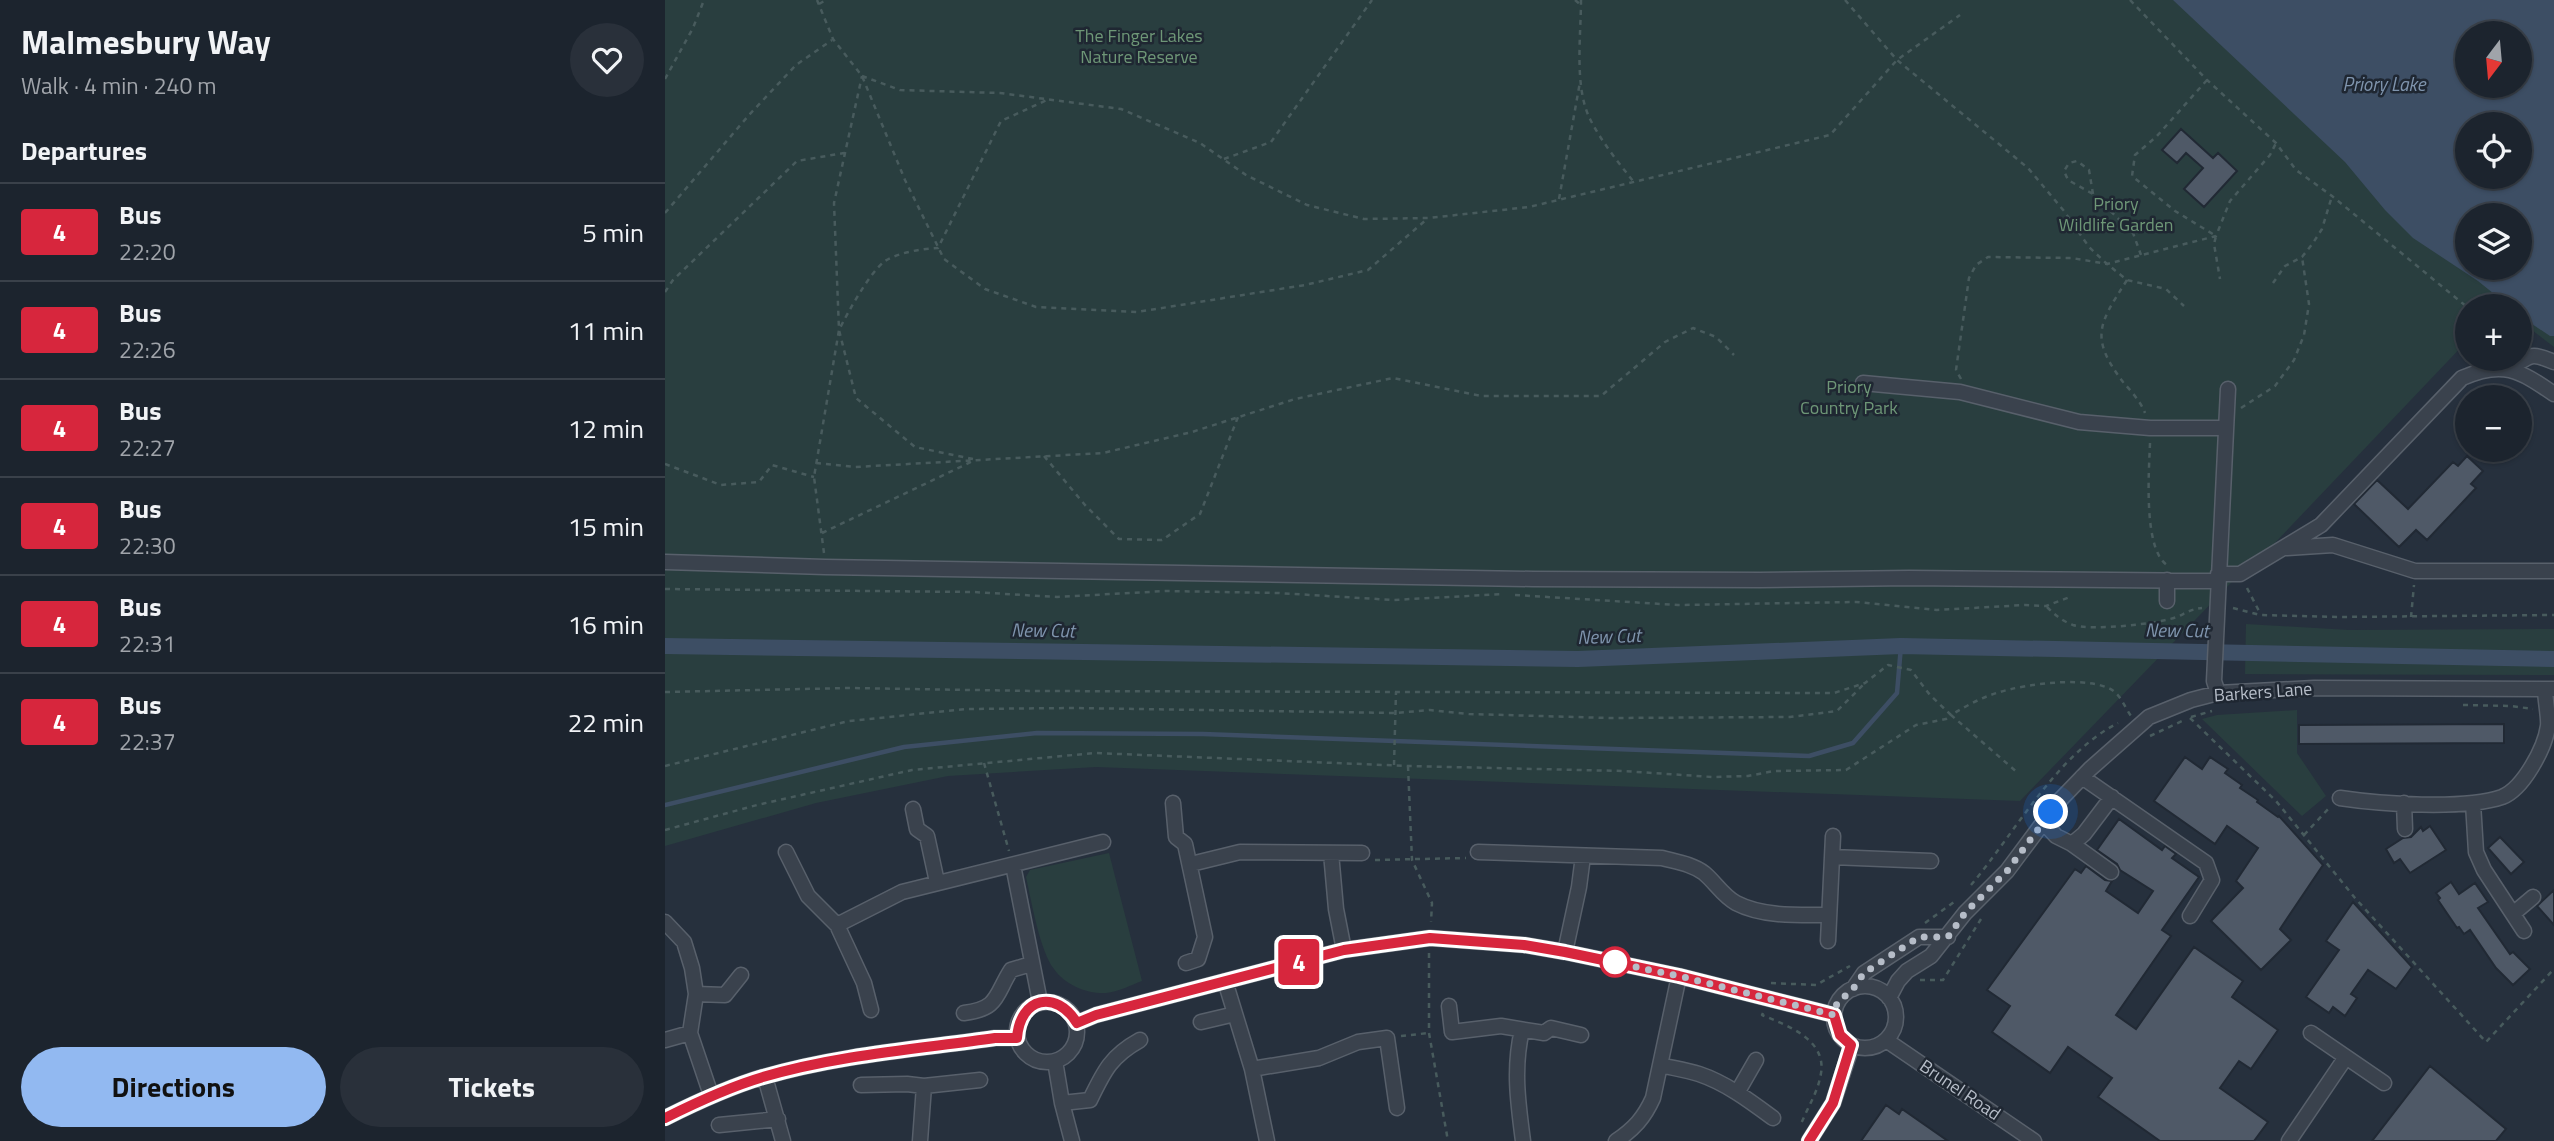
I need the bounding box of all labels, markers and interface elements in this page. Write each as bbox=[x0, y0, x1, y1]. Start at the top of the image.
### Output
text: Malmesbury Way bbox=[21, 17, 271, 67]
north arrow bbox=[2455, 21, 2532, 98]
map controls bbox=[2455, 21, 2532, 462]
park label: The Finger Lakes Nature Reserve bbox=[1075, 22, 1203, 70]
button: heart bbox=[570, 23, 644, 97]
text: Walk · 4 min · 240 m bbox=[21, 68, 217, 103]
water label: Priory Lake bbox=[2342, 69, 2427, 98]
button: locate bbox=[2455, 112, 2532, 189]
text: Departures bbox=[21, 131, 147, 170]
park label: Priory Wildlife Garden bbox=[2059, 190, 2173, 238]
text: Bus bbox=[119, 195, 161, 234]
button: layers bbox=[2455, 203, 2532, 280]
text: 5 min bbox=[582, 213, 644, 252]
text: 4 bbox=[53, 214, 66, 250]
text: 22:20 bbox=[119, 234, 176, 269]
text: Bus bbox=[119, 293, 161, 332]
button: + bbox=[2455, 294, 2532, 371]
text: 11 min bbox=[568, 311, 644, 350]
text: 4 bbox=[53, 312, 66, 348]
text: 22:26 bbox=[119, 332, 176, 367]
park label: Priory Country Park bbox=[1800, 373, 1898, 421]
button: − bbox=[2455, 385, 2532, 462]
text: Bus bbox=[119, 391, 161, 430]
text: 12 min bbox=[568, 409, 644, 448]
text: 4 bbox=[53, 410, 66, 446]
text: 22:27 bbox=[119, 430, 176, 465]
text: Bus bbox=[119, 489, 161, 528]
text: 15 min bbox=[568, 507, 644, 546]
text: 4 bbox=[53, 508, 66, 544]
text: 22:30 bbox=[119, 528, 176, 563]
text: Bus bbox=[119, 587, 161, 626]
text: 16 min bbox=[568, 605, 644, 644]
text: 4 bbox=[53, 606, 66, 642]
water label: New Cut bbox=[1011, 614, 1077, 645]
water label: New Cut bbox=[2145, 614, 2211, 645]
water label: New Cut bbox=[1577, 620, 1643, 651]
text: 22:31 bbox=[119, 626, 176, 661]
street label: Barkers Lane bbox=[2213, 675, 2313, 708]
text: Bus bbox=[119, 685, 161, 724]
text: 22 min bbox=[568, 703, 644, 742]
text: 4 bbox=[53, 704, 66, 740]
text: 22:37 bbox=[119, 724, 176, 759]
your location bbox=[2033, 794, 2068, 829]
line badge: 4 bbox=[1276, 939, 1322, 985]
text: 4 bbox=[1292, 944, 1306, 980]
unlabelled marker bbox=[1600, 947, 1630, 977]
button: Directions bbox=[21, 1047, 326, 1127]
button: Tickets bbox=[340, 1047, 644, 1127]
street label: Brunel Road bbox=[1914, 1052, 2006, 1127]

